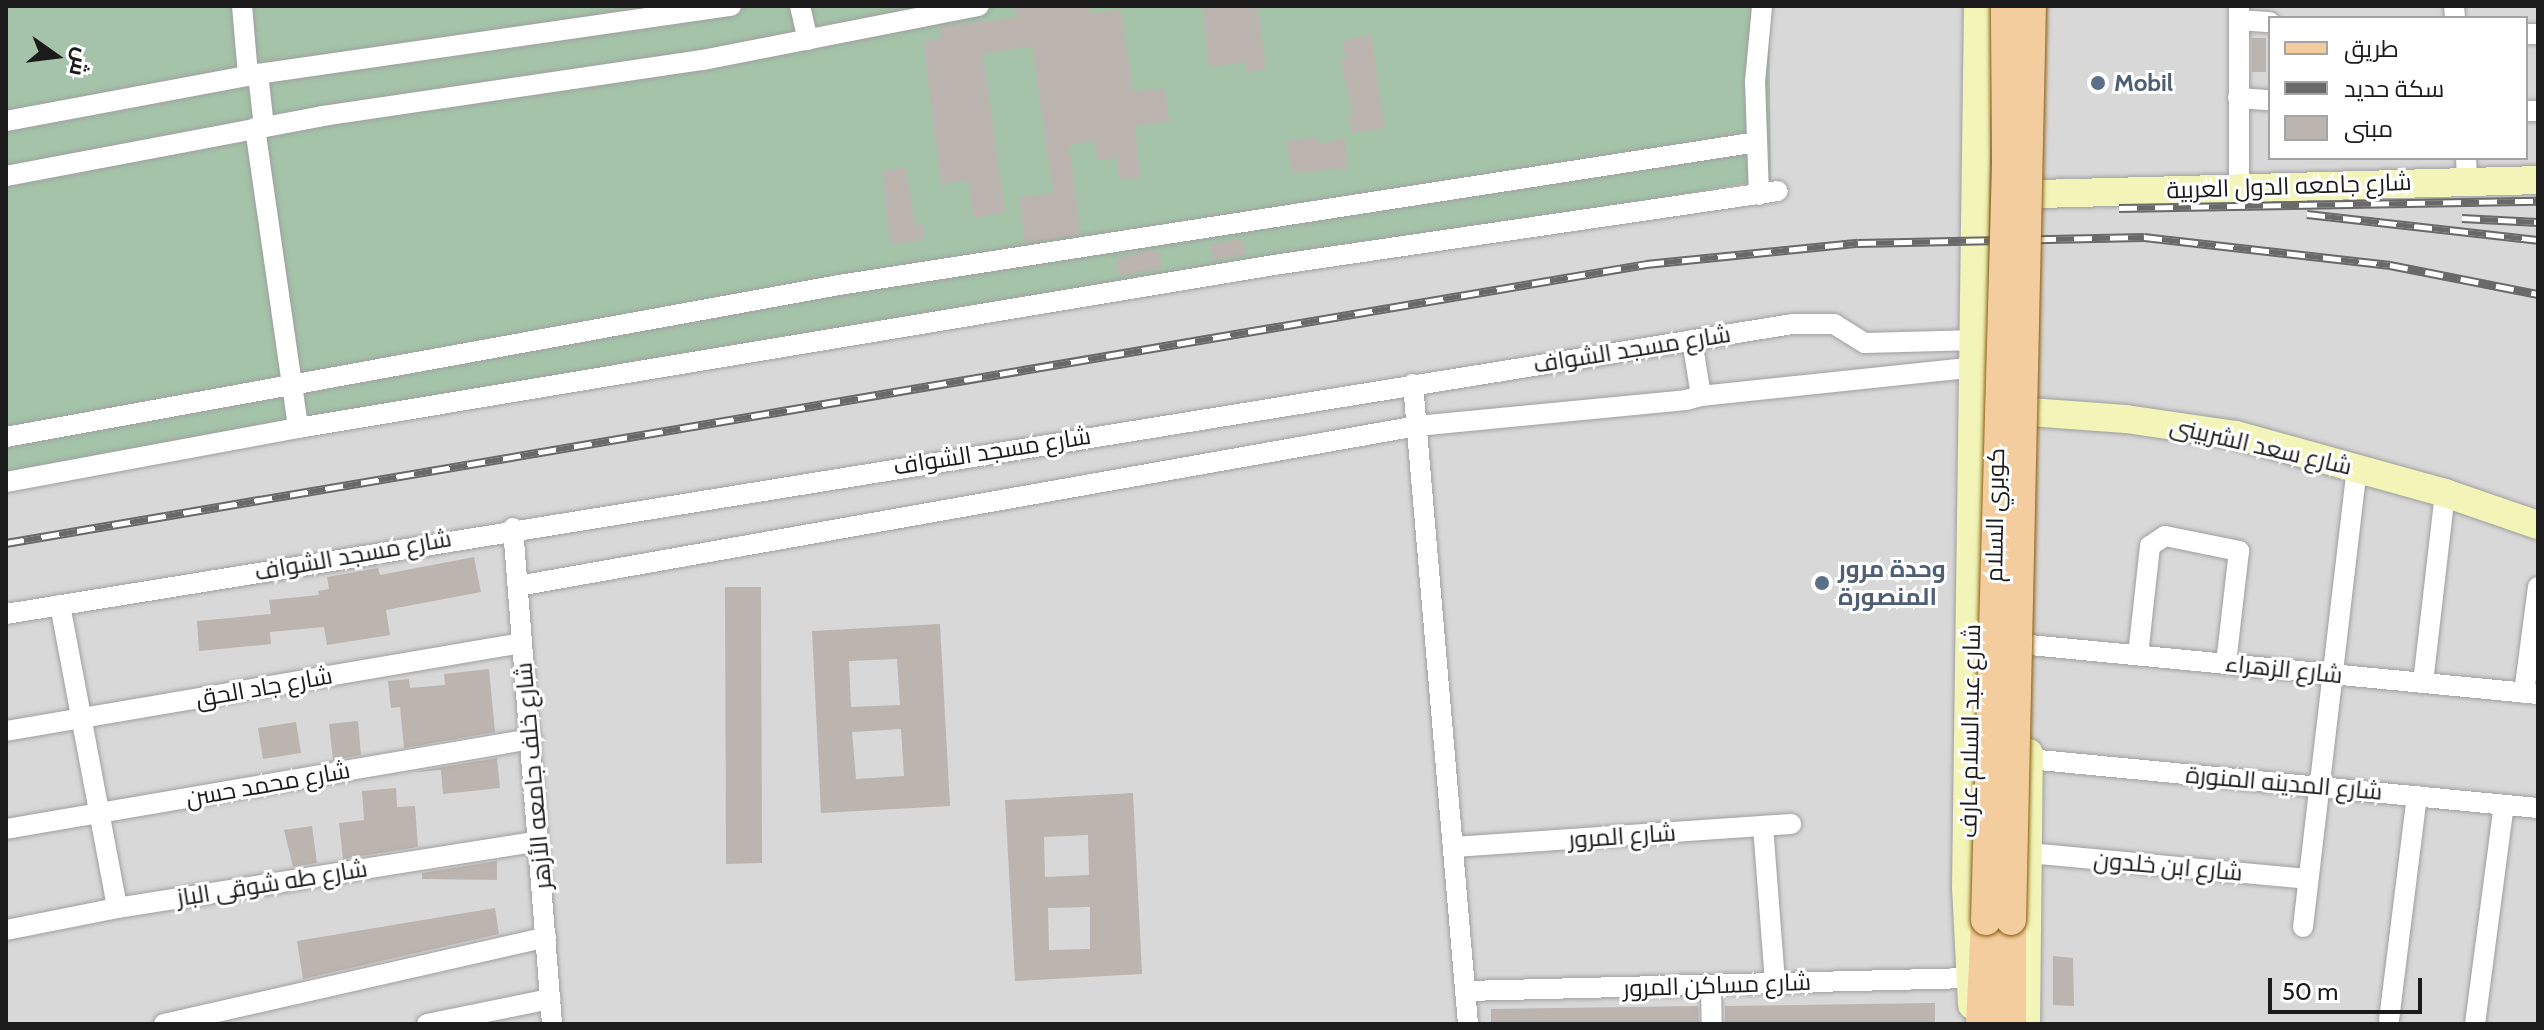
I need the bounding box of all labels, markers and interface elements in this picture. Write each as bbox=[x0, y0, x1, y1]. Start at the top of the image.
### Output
north arrow bbox=[16, 16, 96, 96]
legend bbox=[2268, 16, 2528, 160]
text: طريق bbox=[2344, 34, 2399, 63]
text: ش bbox=[63, 45, 96, 79]
place label: Mobil bbox=[2114, 69, 2173, 97]
marker: Mobil bbox=[2089, 74, 2107, 92]
text: سكة حديد bbox=[2344, 74, 2444, 103]
text: مبنى bbox=[2344, 114, 2393, 143]
street label: شارع جامعه الدول العربية bbox=[2166, 167, 2412, 205]
street label: شارع مسجد الشواف bbox=[1531, 319, 1733, 379]
street label: شارع سعد الشربينى bbox=[2167, 411, 2355, 481]
street label: شارع مسجد الشواف bbox=[891, 421, 1093, 481]
street label: كوبري السلام bbox=[1979, 448, 2011, 582]
street label: شارع مسجد الشواف bbox=[252, 524, 454, 586]
place label: وحدة مرور المنصورة bbox=[1838, 555, 1946, 611]
marker: وحدة مرور المنصورة bbox=[1813, 574, 1831, 592]
street label: شارع عبد السلام عارف bbox=[1954, 624, 1986, 838]
street label: شارع الزهراء bbox=[2224, 649, 2344, 689]
street label: شارع جاد الحق bbox=[193, 661, 335, 713]
street label: شارع خلف جامعه الأزهر bbox=[509, 661, 557, 891]
street label: شارع محمد حسن bbox=[184, 755, 352, 813]
street label: شارع المدينه المنورة bbox=[2185, 760, 2383, 806]
street label: شارع المرور bbox=[1567, 818, 1677, 854]
street label: شارع ابن خلدون bbox=[2092, 845, 2244, 887]
street label: شارع طه شوقى الباز bbox=[175, 854, 369, 912]
scale bar bbox=[2272, 962, 2426, 1012]
street label: شارع مساكن المرور bbox=[1623, 967, 1811, 1003]
text: 50 m bbox=[2282, 977, 2338, 1006]

